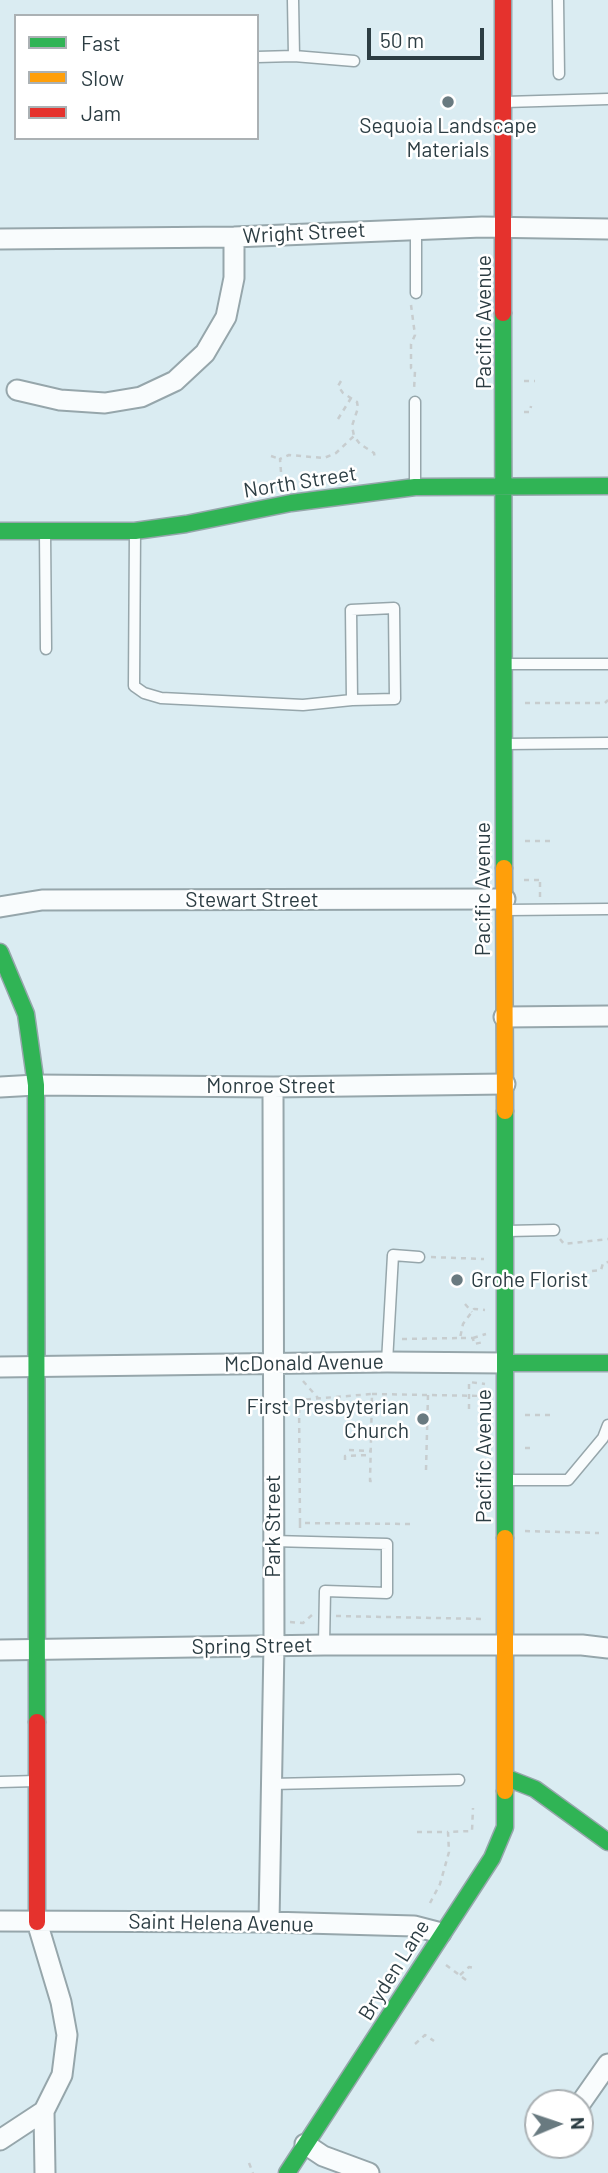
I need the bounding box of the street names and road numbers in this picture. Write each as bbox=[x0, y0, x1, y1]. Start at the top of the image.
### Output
street label: Wright Street bbox=[242, 217, 366, 249]
street label: Pacific Avenue bbox=[471, 255, 497, 389]
street label: North Street bbox=[242, 461, 358, 503]
street label: Pacific Avenue bbox=[470, 822, 496, 956]
street label: Stewart Street bbox=[185, 887, 319, 913]
street label: Monroe Street bbox=[206, 1073, 336, 1099]
street label: McDonald Avenue bbox=[224, 1349, 384, 1377]
street label: Pacific Avenue bbox=[471, 1389, 497, 1523]
street label: Park Street bbox=[260, 1475, 286, 1577]
street label: Spring Street bbox=[191, 1632, 313, 1660]
street label: Saint Helena Avenue bbox=[128, 1909, 314, 1937]
street label: Bryden Lane bbox=[353, 1915, 435, 2025]

